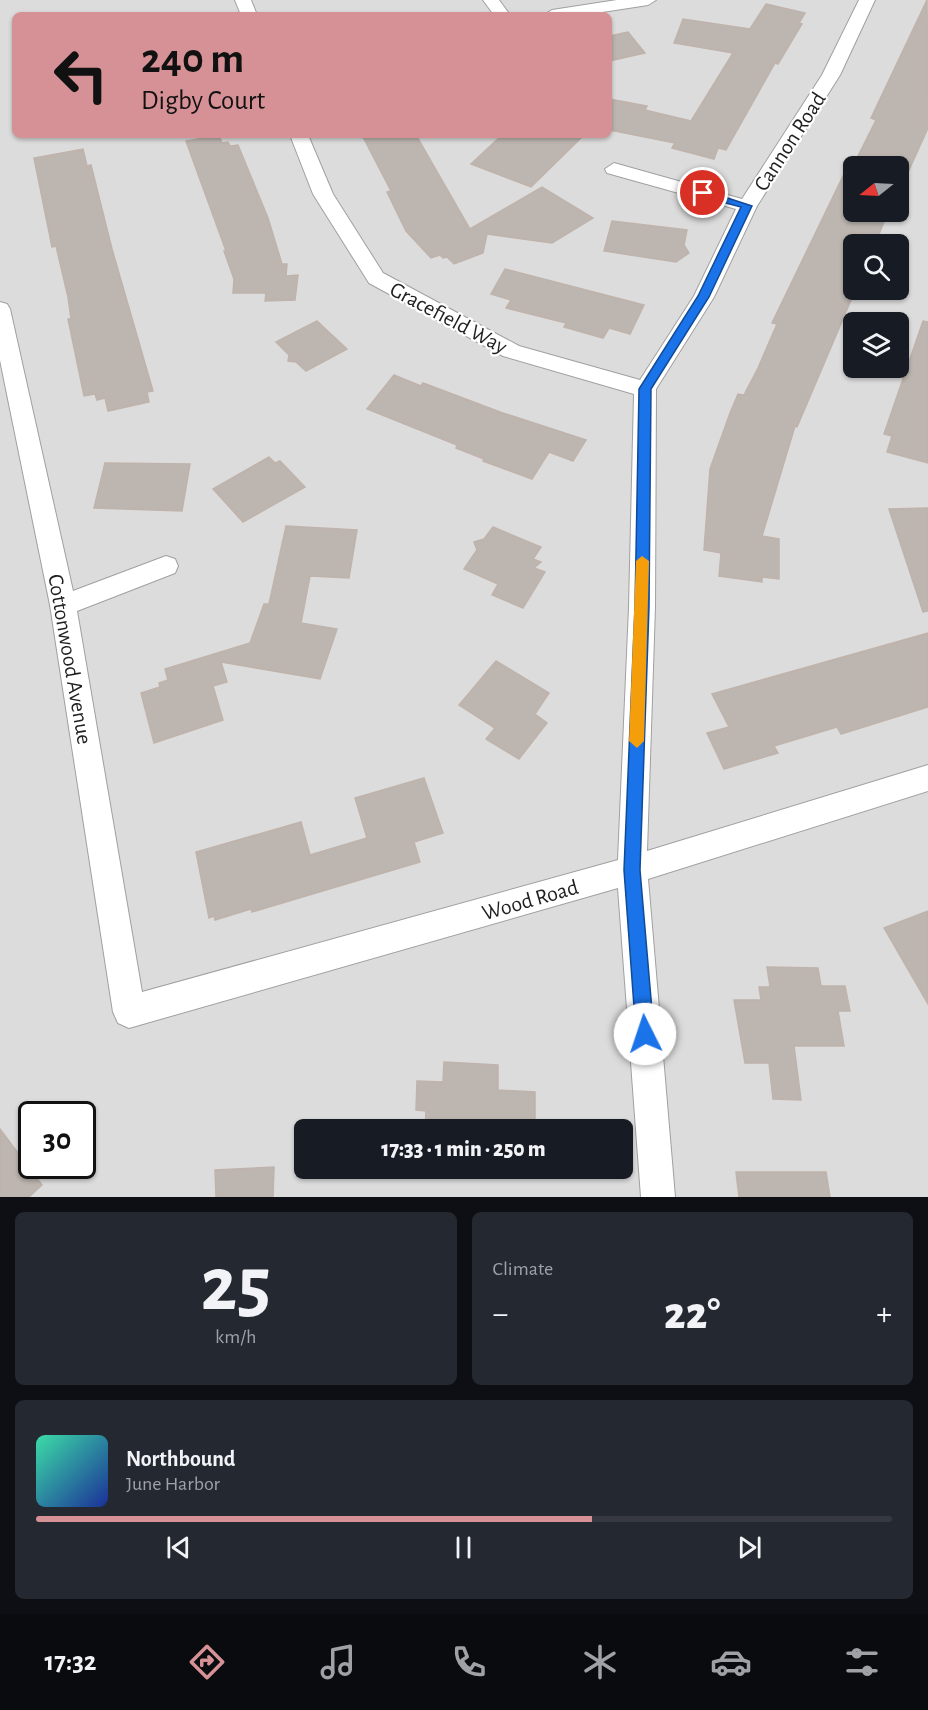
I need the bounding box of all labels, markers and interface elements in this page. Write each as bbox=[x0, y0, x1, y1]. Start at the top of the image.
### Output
icon: left bbox=[42, 36, 120, 114]
text: 240 m bbox=[141, 38, 244, 80]
text: Digby Court bbox=[141, 87, 265, 114]
street label: Cannon Road bbox=[750, 88, 830, 195]
north arrow bbox=[843, 156, 909, 222]
map controls bbox=[843, 156, 909, 378]
pin bbox=[677, 167, 728, 218]
icon: arrive bbox=[686, 176, 719, 209]
button: search bbox=[843, 234, 909, 300]
street label: Gracefield Way bbox=[386, 278, 511, 358]
button: layers bbox=[843, 312, 909, 378]
street label: Cottonwood Avenue bbox=[44, 572, 96, 746]
street label: Wood Road bbox=[480, 876, 581, 924]
position arrow bbox=[613, 1002, 677, 1066]
speed limit sign: 30 bbox=[18, 1101, 96, 1179]
text: 17:33 · 1 min · 250 m bbox=[381, 1138, 546, 1160]
text: 25 bbox=[201, 1247, 271, 1325]
text: Climate bbox=[493, 1259, 553, 1279]
text: 22° bbox=[664, 1292, 720, 1337]
text: − bbox=[493, 1298, 508, 1331]
text: + bbox=[876, 1298, 892, 1331]
text: km/h bbox=[215, 1327, 256, 1347]
text: Northbound bbox=[126, 1448, 235, 1470]
text: June Harbor bbox=[126, 1474, 220, 1494]
icon: previous bbox=[162, 1531, 195, 1564]
icon: pause bbox=[447, 1531, 480, 1564]
icon: next bbox=[733, 1531, 766, 1564]
icon: directions bbox=[186, 1641, 228, 1683]
icon: music bbox=[317, 1641, 359, 1683]
icon: phone bbox=[448, 1641, 490, 1683]
icon: climate bbox=[579, 1641, 621, 1683]
icon: car bbox=[710, 1641, 752, 1683]
icon: filters bbox=[841, 1641, 883, 1683]
text: 17:32 bbox=[45, 1648, 96, 1675]

